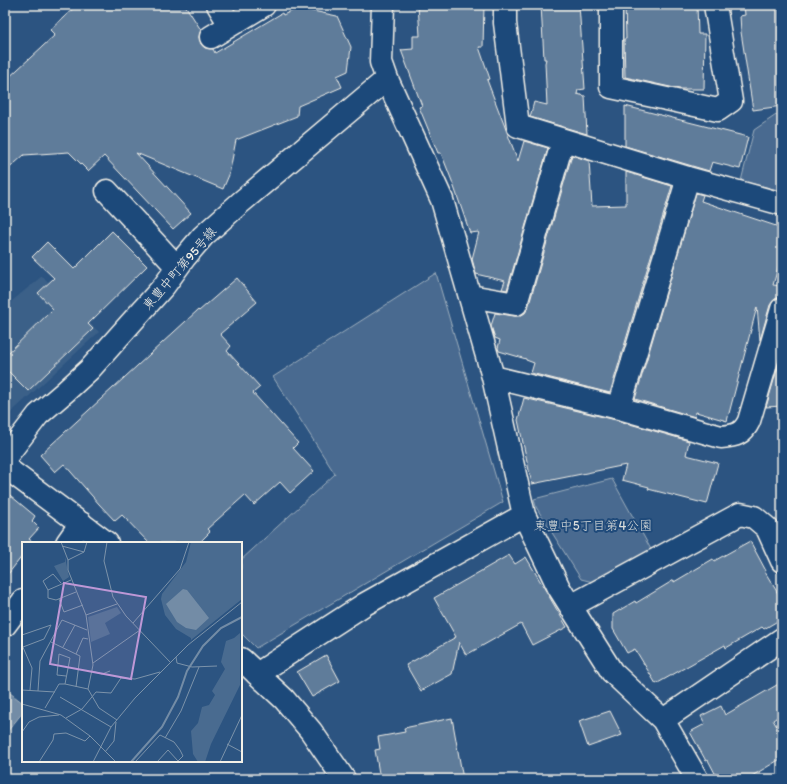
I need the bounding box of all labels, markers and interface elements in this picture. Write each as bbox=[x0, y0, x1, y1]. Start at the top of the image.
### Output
street label: 東豊中町第95号線 bbox=[139, 223, 220, 313]
park label: 東豊中5丁目第4公園 bbox=[534, 518, 652, 533]
inset map bbox=[22, 542, 242, 762]

